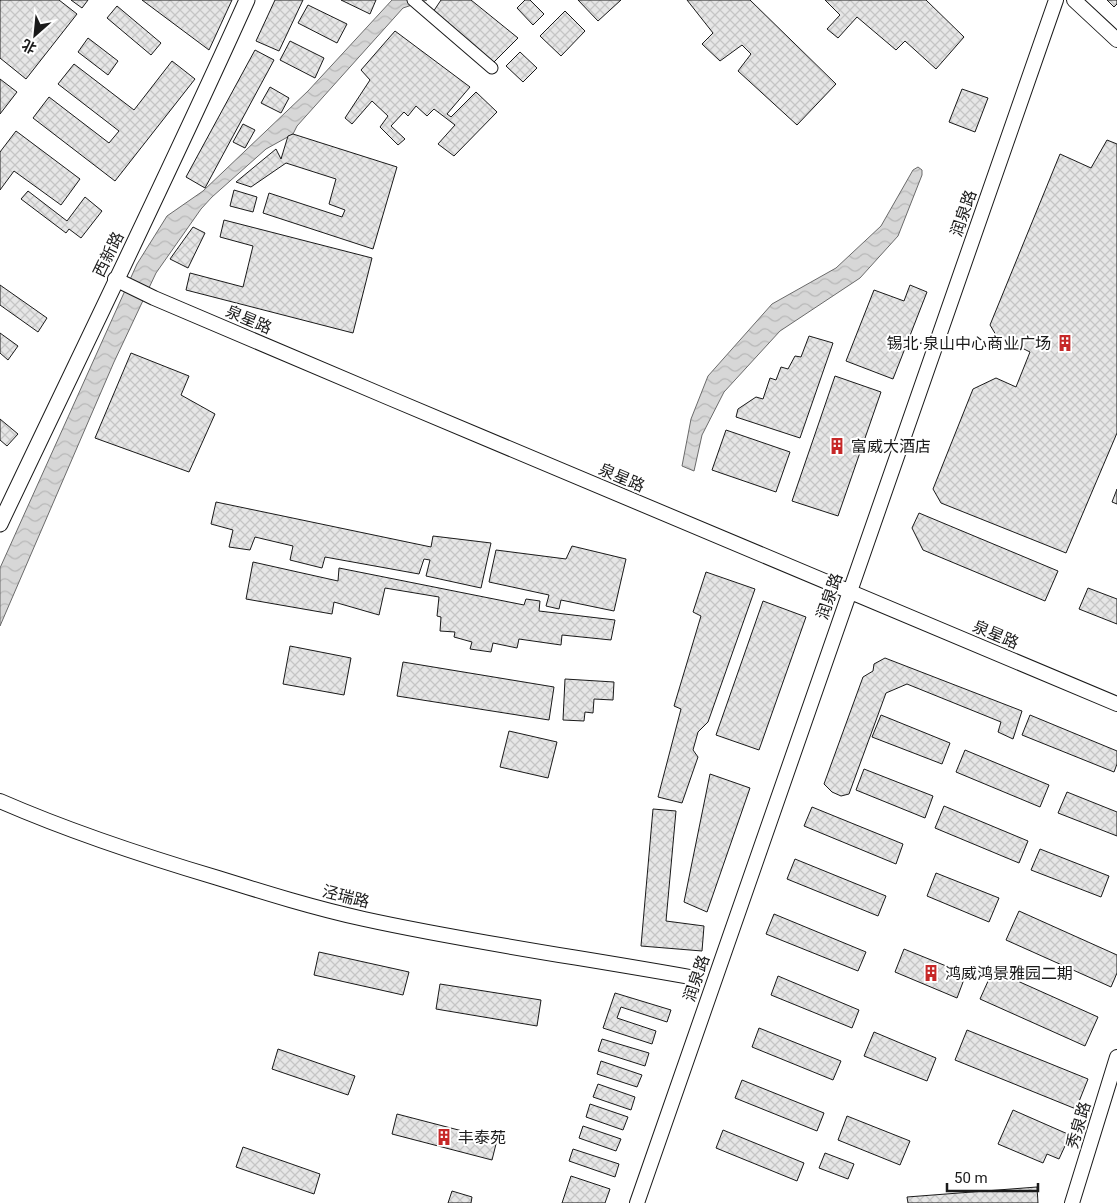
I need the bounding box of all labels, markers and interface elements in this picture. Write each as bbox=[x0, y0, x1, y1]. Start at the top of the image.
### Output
north arrow bbox=[10, 10, 60, 60]
text: 北 bbox=[19, 36, 39, 57]
street label: 润泉路 bbox=[947, 187, 980, 239]
street label: 西新路 bbox=[89, 228, 128, 280]
street label: 泉星路 bbox=[223, 301, 275, 338]
building icon: 锡北·泉山中心商业广场 bbox=[1055, 333, 1075, 353]
place label: 锡北·泉山中心商业广场 bbox=[887, 334, 1051, 353]
building icon: 富威大酒店 bbox=[827, 436, 847, 456]
place label: 富威大酒店 bbox=[851, 437, 931, 456]
street label: 泉星路 bbox=[596, 459, 648, 496]
street label: 润泉路 bbox=[813, 570, 846, 622]
street label: 泉星路 bbox=[970, 616, 1022, 653]
street label: 泾瑞路 bbox=[320, 881, 371, 912]
street label: 润泉路 bbox=[680, 952, 713, 1004]
building icon: 鸿威鸿景雅园二期 bbox=[921, 963, 941, 983]
place label: 鸿威鸿景雅园二期 bbox=[945, 964, 1073, 983]
street label: 秀泉路 bbox=[1062, 1099, 1095, 1151]
building icon: 丰泰苑 bbox=[434, 1127, 454, 1147]
place label: 丰泰苑 bbox=[458, 1128, 506, 1147]
scale bar bbox=[947, 1160, 1038, 1192]
text: 50 m bbox=[954, 1169, 988, 1187]

